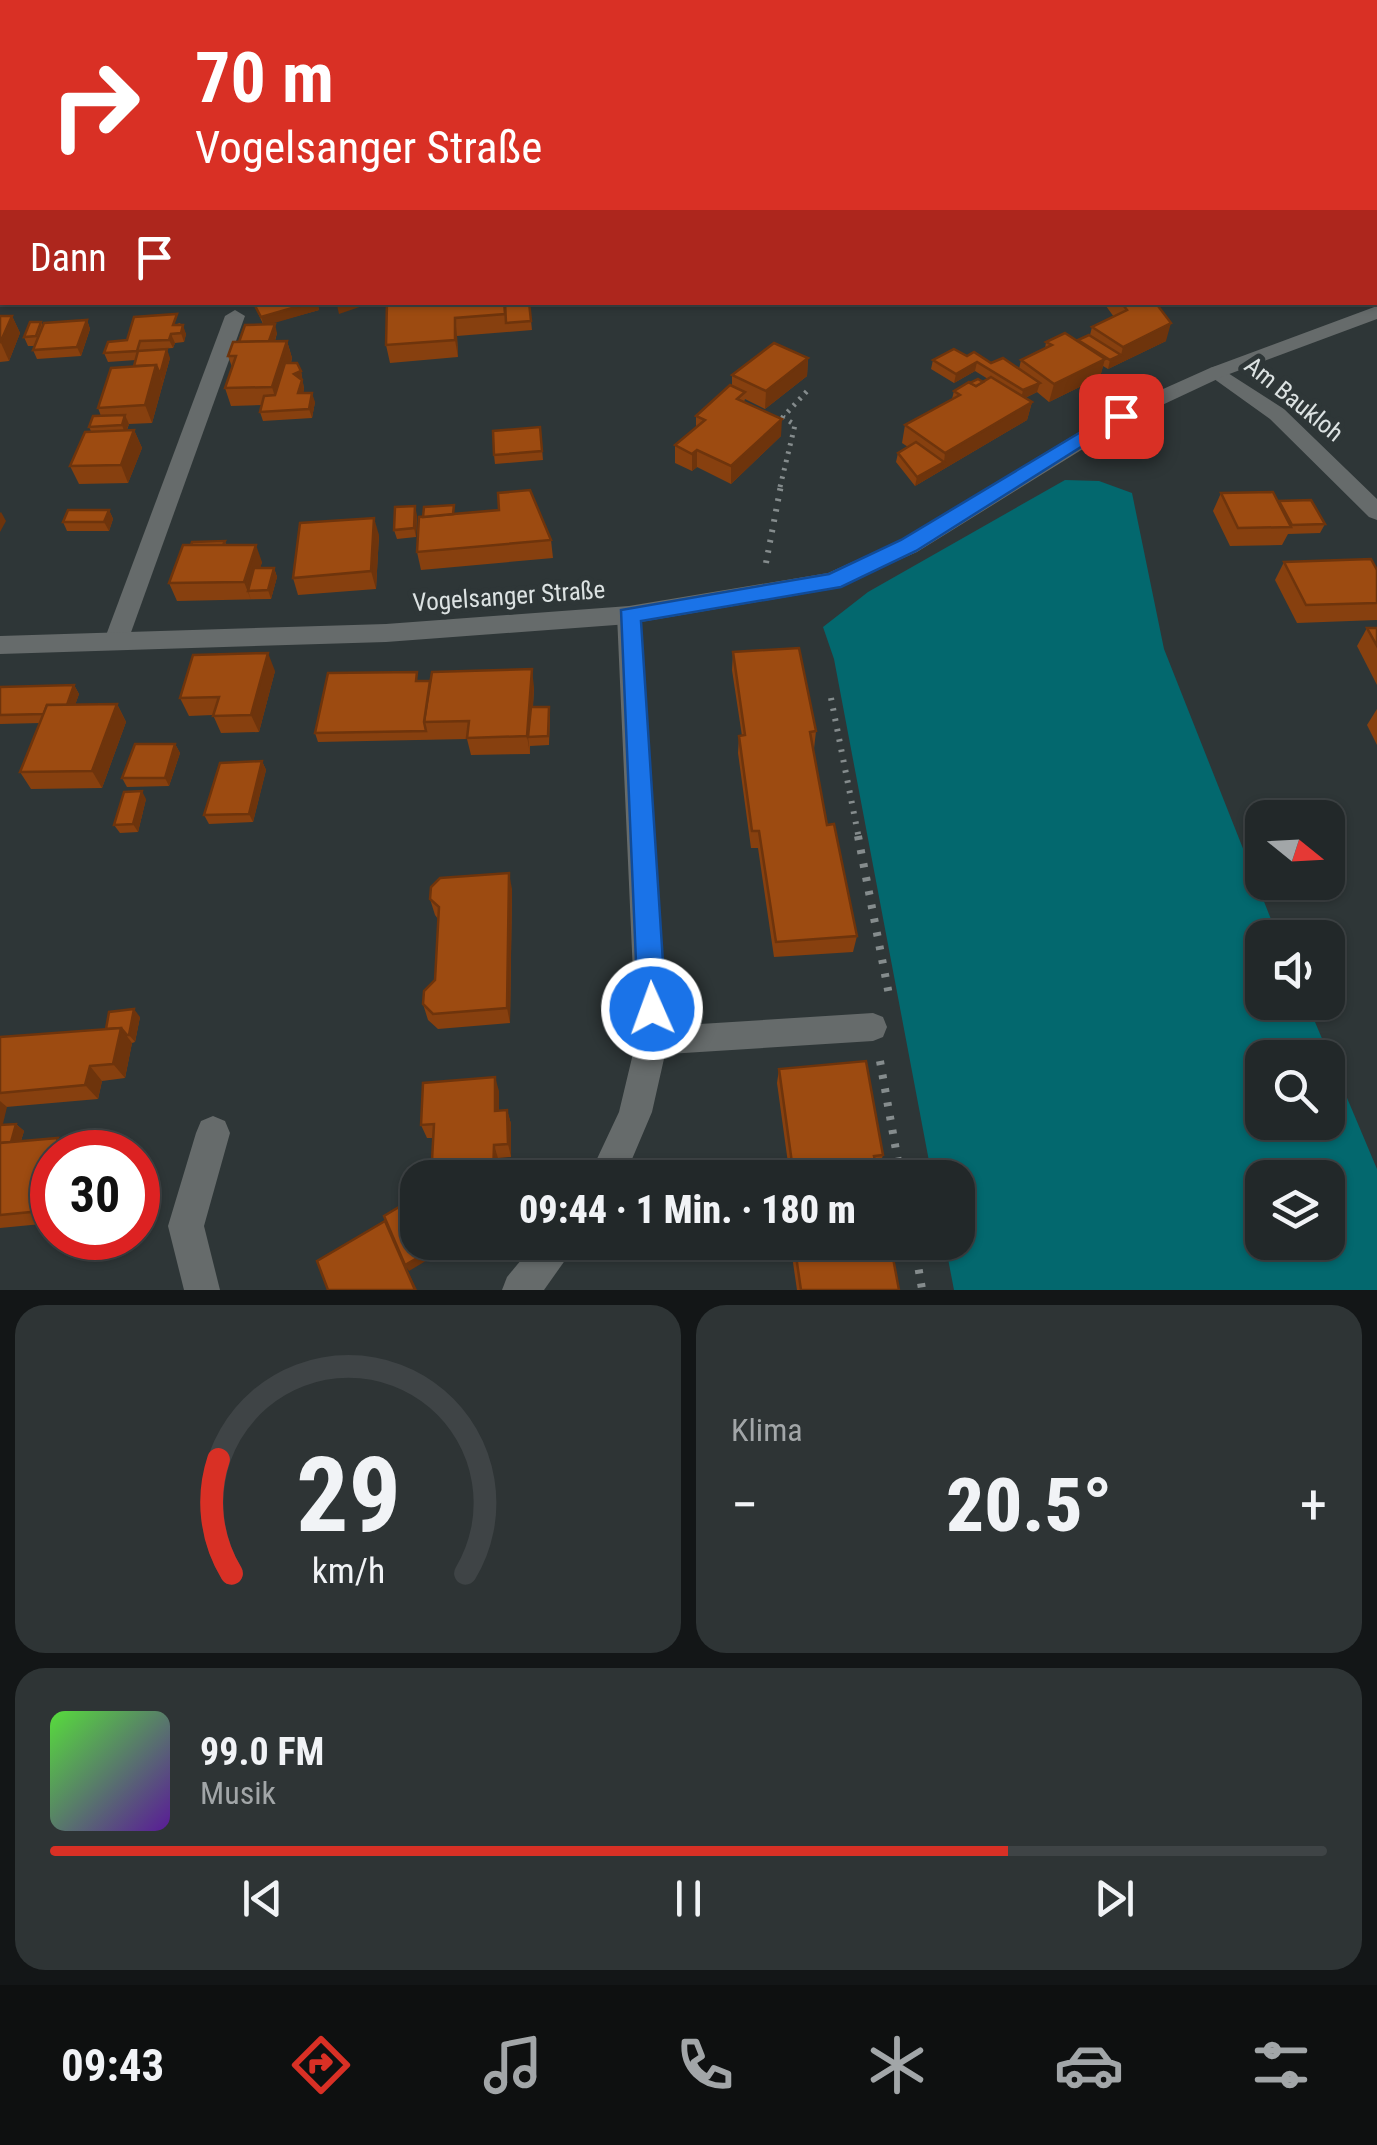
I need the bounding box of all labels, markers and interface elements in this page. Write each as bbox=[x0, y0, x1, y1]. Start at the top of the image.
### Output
text: 70 m bbox=[195, 37, 334, 119]
icon: right bbox=[30, 40, 160, 170]
text: Vogelsanger Straße bbox=[195, 121, 542, 174]
icon: arrive bbox=[127, 230, 182, 285]
text: Dann bbox=[30, 236, 107, 280]
street label: Am Baukloh bbox=[1239, 351, 1349, 447]
pin bbox=[1079, 374, 1164, 459]
icon: arrive bbox=[1094, 389, 1149, 444]
street label: Vogelsanger Straße bbox=[412, 575, 606, 617]
north arrow bbox=[1245, 800, 1345, 900]
map controls bbox=[1245, 800, 1345, 1260]
button: sound bbox=[1245, 920, 1345, 1020]
position arrow bbox=[600, 957, 704, 1061]
button: search bbox=[1245, 1040, 1345, 1140]
speed limit sign: 30 bbox=[30, 1130, 160, 1260]
button: layers bbox=[1245, 1160, 1345, 1260]
text: 09:44 · 1 Min. · 180 m bbox=[519, 1188, 856, 1232]
text: Klima bbox=[731, 1411, 803, 1449]
text: 29 bbox=[295, 1435, 401, 1556]
text: 20.5° bbox=[946, 1461, 1112, 1549]
text: − bbox=[731, 1473, 759, 1537]
text: + bbox=[1300, 1473, 1327, 1537]
text: km/h bbox=[311, 1550, 385, 1592]
text: 99.0 FM bbox=[200, 1730, 324, 1774]
text: Musik bbox=[200, 1774, 276, 1812]
icon: previous bbox=[235, 1871, 290, 1926]
icon: pause bbox=[661, 1871, 716, 1926]
icon: next bbox=[1087, 1871, 1142, 1926]
icon: directions bbox=[286, 2030, 356, 2100]
icon: music bbox=[478, 2030, 548, 2100]
icon: phone bbox=[670, 2030, 740, 2100]
icon: climate bbox=[862, 2030, 932, 2100]
icon: car bbox=[1054, 2030, 1124, 2100]
icon: filters bbox=[1246, 2030, 1316, 2100]
text: 09:43 bbox=[61, 2039, 164, 2092]

